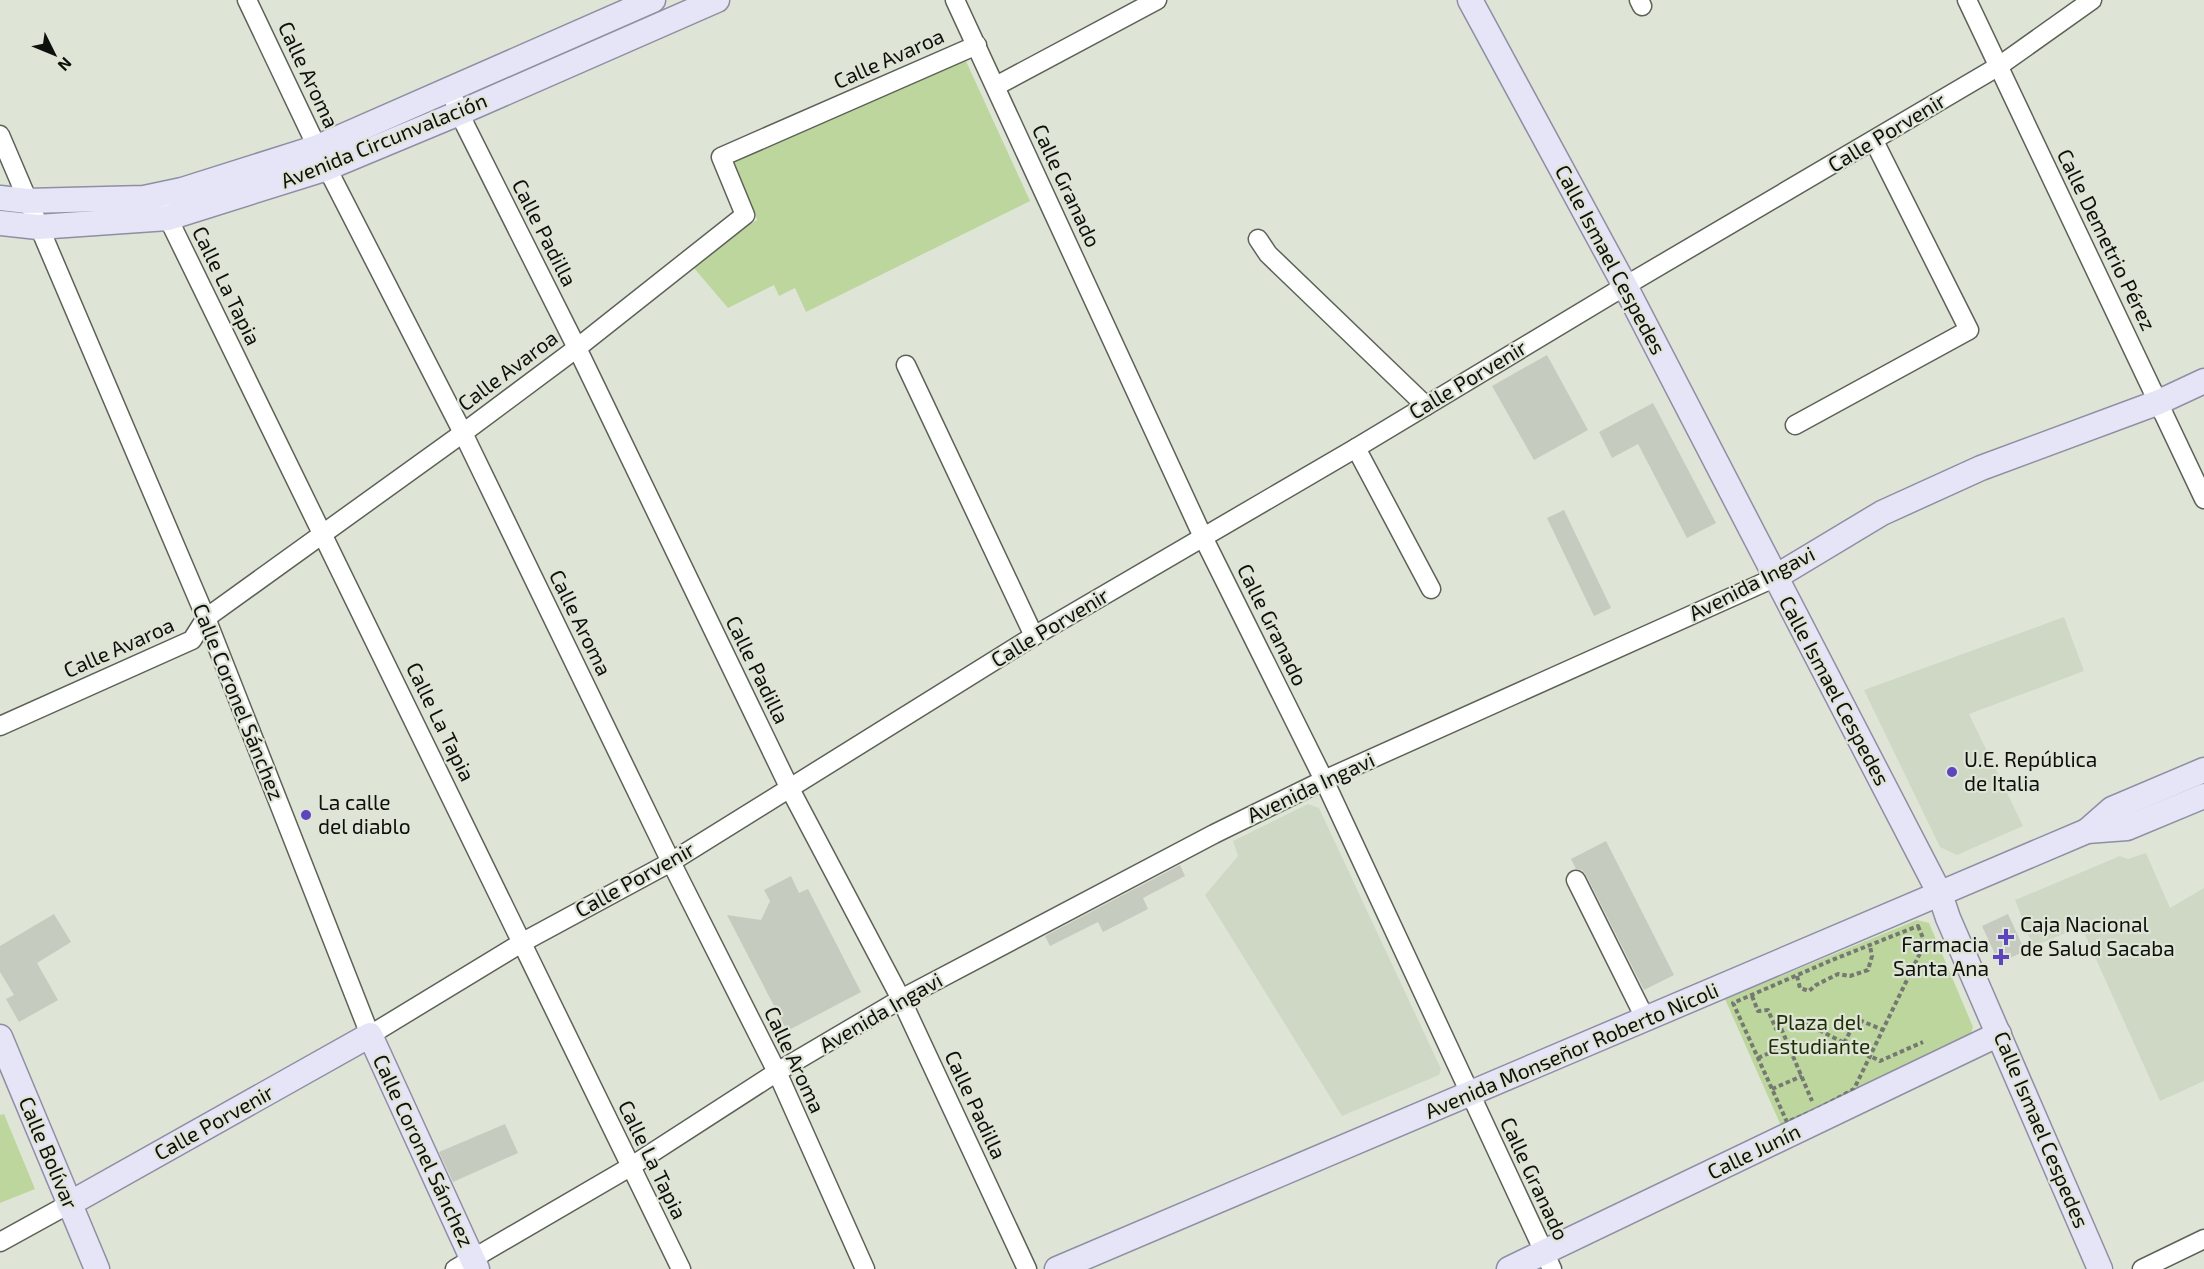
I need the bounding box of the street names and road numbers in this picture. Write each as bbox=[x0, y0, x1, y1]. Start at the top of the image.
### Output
street label: Calle Aroma bbox=[274, 17, 345, 132]
street label: Calle Avaroa bbox=[829, 22, 947, 93]
street label: Avenida Circunvalación bbox=[277, 87, 490, 192]
street label: Calle Porvenir bbox=[1823, 87, 1950, 177]
street label: Calle Granado bbox=[1028, 120, 1107, 251]
street label: Calle Demetrio Pérez bbox=[2053, 145, 2162, 334]
street label: Calle Ismael Cespedes bbox=[1551, 160, 1672, 358]
street label: Calle Padilla bbox=[508, 175, 583, 290]
street label: Calle La Tapia bbox=[188, 222, 267, 349]
street label: Calle Avaroa bbox=[452, 324, 562, 415]
street label: Calle Porvenir bbox=[1404, 334, 1531, 424]
street label: Avenida Ingavi bbox=[1684, 540, 1818, 625]
street label: Calle Granado bbox=[1233, 559, 1314, 689]
street label: Calle Aroma bbox=[545, 565, 618, 679]
street label: Calle Porvenir bbox=[986, 582, 1113, 672]
street label: Calle Ismael Cespedes bbox=[1775, 591, 1896, 789]
street label: Calle Coronel Sánchez bbox=[189, 600, 290, 803]
street label: Calle Avaroa bbox=[59, 611, 177, 682]
street label: Calle Padilla bbox=[721, 611, 795, 727]
street label: Calle La Tapia bbox=[402, 658, 481, 785]
street label: Avenida Ingavi bbox=[1243, 746, 1378, 827]
street label: Calle Porvenir bbox=[570, 835, 699, 922]
street label: Avenida Ingavi bbox=[814, 966, 946, 1057]
street label: Avenida Monseñor Roberto Nicoli bbox=[1421, 976, 1722, 1123]
street label: Calle Aroma bbox=[760, 1002, 831, 1117]
street label: Calle Ismael Cespedes bbox=[1990, 1027, 2095, 1231]
street label: Calle Padilla bbox=[940, 1046, 1012, 1163]
street label: Calle Coronel Sánchez bbox=[369, 1050, 480, 1251]
street label: Calle Porvenir bbox=[149, 1078, 278, 1165]
street label: Calle Bolívar bbox=[15, 1093, 84, 1213]
street label: Calle La Tapia bbox=[614, 1096, 693, 1223]
street label: Calle Granado bbox=[1496, 1113, 1575, 1244]
street label: Calle Junín bbox=[1703, 1117, 1804, 1184]

